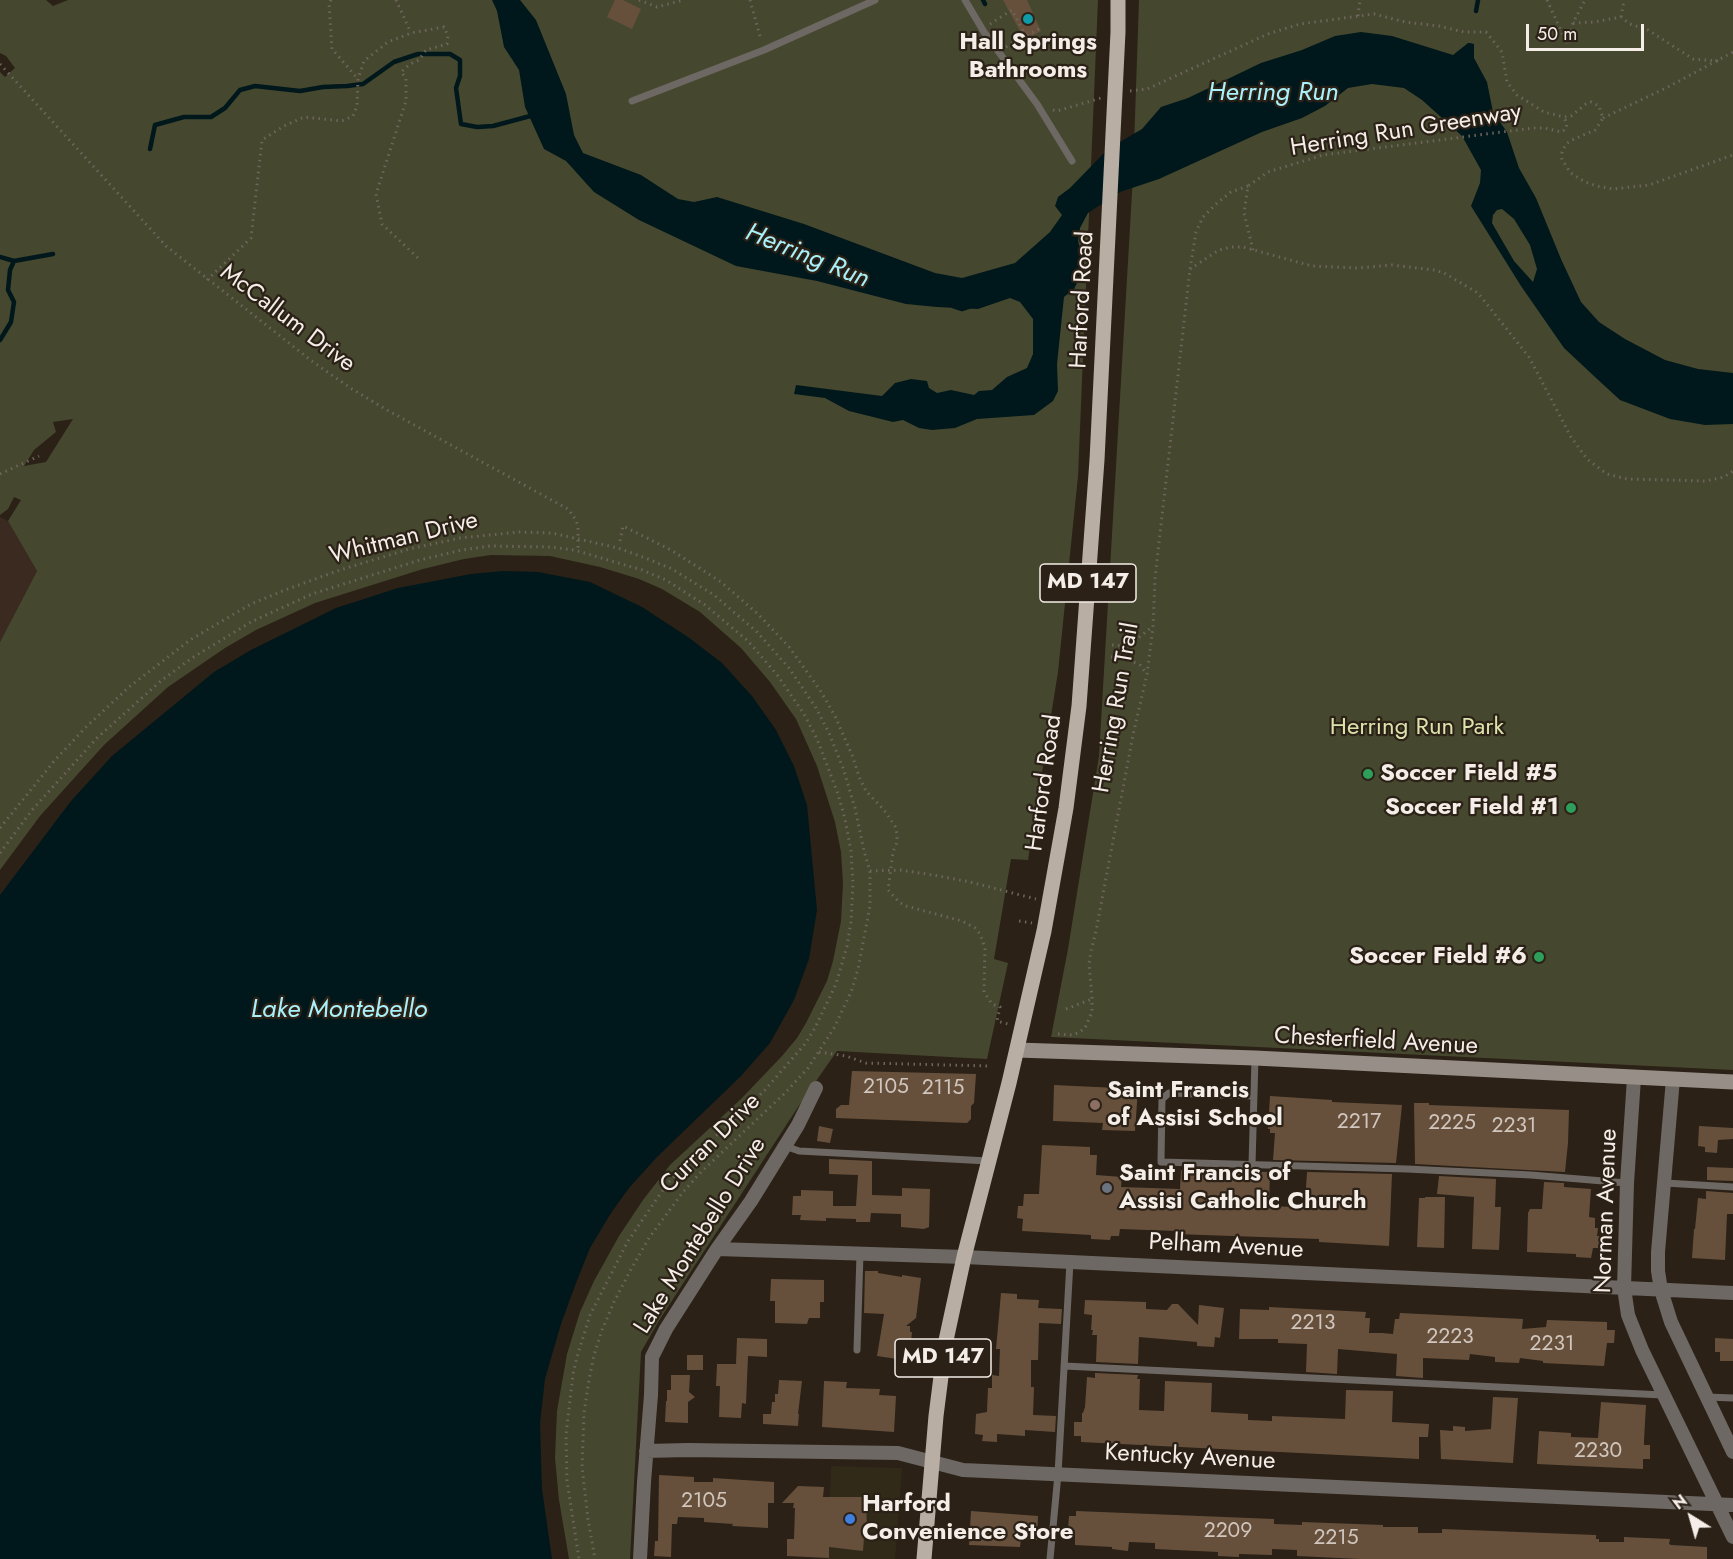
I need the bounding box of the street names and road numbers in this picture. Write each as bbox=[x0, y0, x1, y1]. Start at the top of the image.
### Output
street label: Herring Run Greenway bbox=[1288, 99, 1524, 163]
street label: Harford Road bbox=[1065, 230, 1101, 370]
street label: McCallum Drive bbox=[214, 259, 360, 379]
street label: Whitman Drive bbox=[327, 507, 481, 571]
road number: MD 147 bbox=[1040, 564, 1136, 602]
street label: Herring Run Trail bbox=[1088, 621, 1146, 795]
street label: Harford Road bbox=[1021, 713, 1069, 853]
street label: Chesterfield Avenue bbox=[1273, 1022, 1479, 1062]
street label: Curran Drive bbox=[655, 1088, 767, 1200]
street label: Norman Avenue bbox=[1590, 1128, 1624, 1294]
street label: Lake Montebello Drive bbox=[629, 1132, 773, 1340]
street label: Pelham Avenue bbox=[1148, 1229, 1304, 1265]
road number: MD 147 bbox=[895, 1339, 991, 1377]
street label: Kentucky Avenue bbox=[1104, 1439, 1276, 1477]

